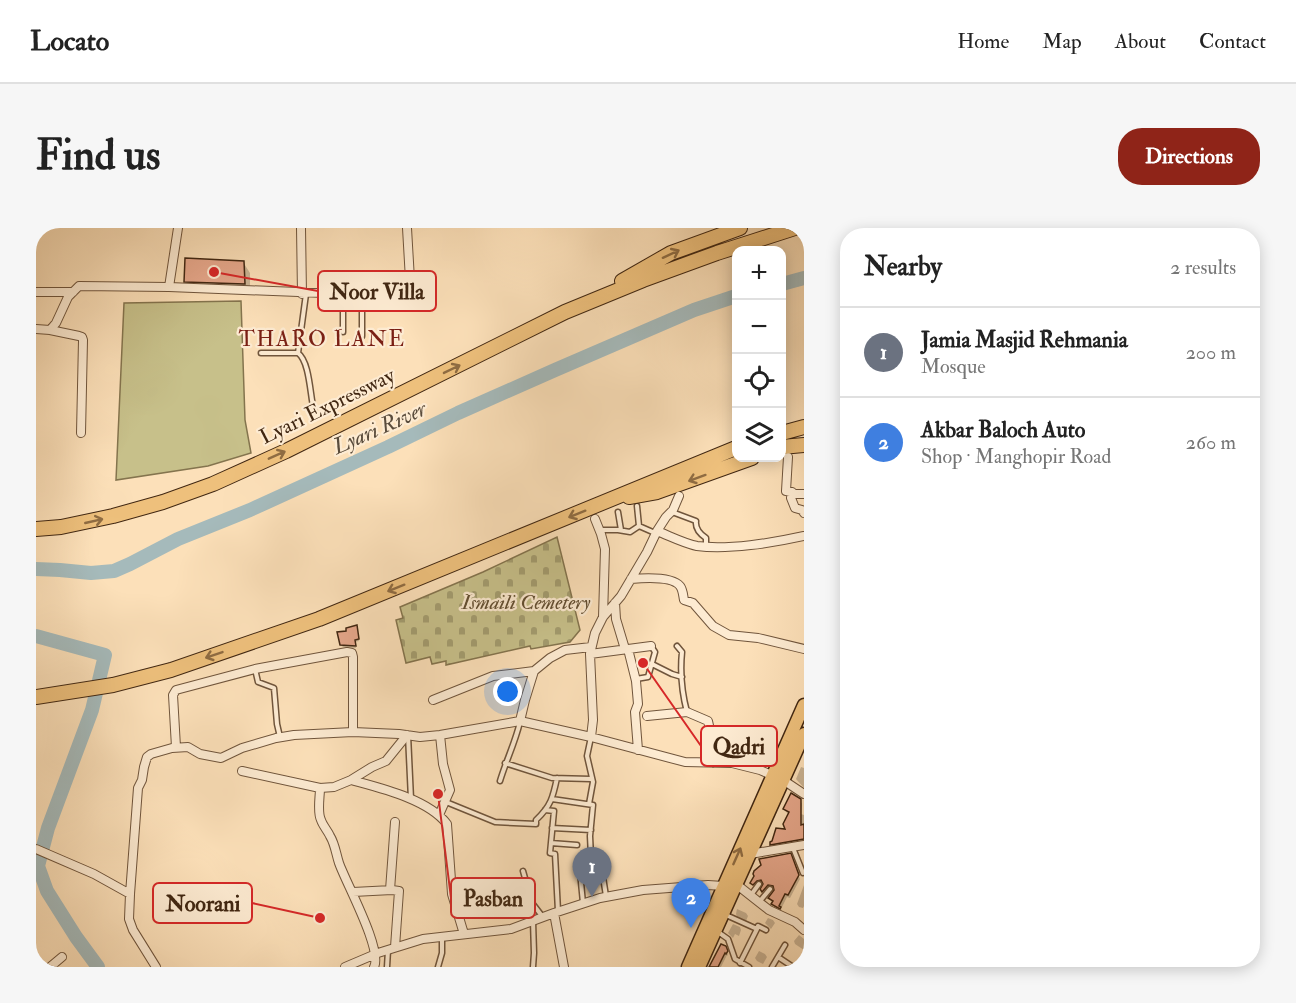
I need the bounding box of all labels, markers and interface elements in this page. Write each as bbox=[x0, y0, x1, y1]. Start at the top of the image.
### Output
text: Locato bbox=[30, 24, 109, 59]
text: Home bbox=[957, 28, 1009, 55]
text: Map bbox=[1042, 28, 1082, 55]
text: About bbox=[1115, 28, 1166, 55]
text: Contact bbox=[1199, 28, 1266, 55]
button: Directions bbox=[1118, 128, 1260, 185]
text: Find us bbox=[36, 130, 160, 182]
map controls bbox=[732, 246, 786, 462]
button: + bbox=[732, 246, 786, 300]
one-way arrow bbox=[662, 247, 680, 259]
text: Nearby bbox=[864, 251, 942, 283]
text: 2 results bbox=[1170, 255, 1236, 280]
callout: Noor Villa bbox=[318, 271, 436, 311]
text: Noor Villa bbox=[329, 278, 425, 306]
button: − bbox=[732, 300, 786, 354]
district label: THARO LANE bbox=[238, 325, 406, 353]
text: Jamia Masjid Rehmania bbox=[921, 326, 1128, 354]
text: 1 bbox=[880, 340, 887, 365]
text: 200 m bbox=[1186, 340, 1236, 365]
button: locate bbox=[732, 354, 786, 408]
text: Mosque bbox=[921, 354, 986, 379]
street label: Lyari Expressway bbox=[255, 362, 400, 451]
one-way arrow bbox=[442, 362, 460, 374]
water label: Lyari River bbox=[327, 394, 432, 461]
button: layers bbox=[732, 408, 786, 462]
text: Akbar Baloch Auto bbox=[921, 416, 1085, 444]
text: 2 bbox=[878, 430, 889, 455]
text: 260 m bbox=[1186, 430, 1236, 455]
text: Shop · Manghopir Road bbox=[921, 444, 1111, 469]
one-way arrow bbox=[267, 449, 285, 460]
one-way arrow bbox=[689, 473, 707, 484]
one-way arrow bbox=[568, 509, 587, 520]
one-way arrow bbox=[84, 514, 103, 526]
one-way arrow bbox=[388, 583, 406, 594]
park label: Ismaili Cemetery bbox=[461, 589, 591, 616]
one-way arrow bbox=[205, 651, 223, 662]
your location bbox=[493, 677, 522, 706]
callout: Qadri bbox=[701, 726, 777, 766]
text: Qadri bbox=[713, 733, 765, 761]
one-way arrow bbox=[732, 847, 743, 865]
pin: 1 bbox=[572, 848, 612, 897]
callout: Pasban bbox=[451, 878, 535, 918]
pin: 2 bbox=[672, 878, 710, 928]
callout: Noorani bbox=[153, 883, 252, 923]
text: Pasban bbox=[463, 885, 524, 913]
text: Noorani bbox=[165, 890, 241, 918]

